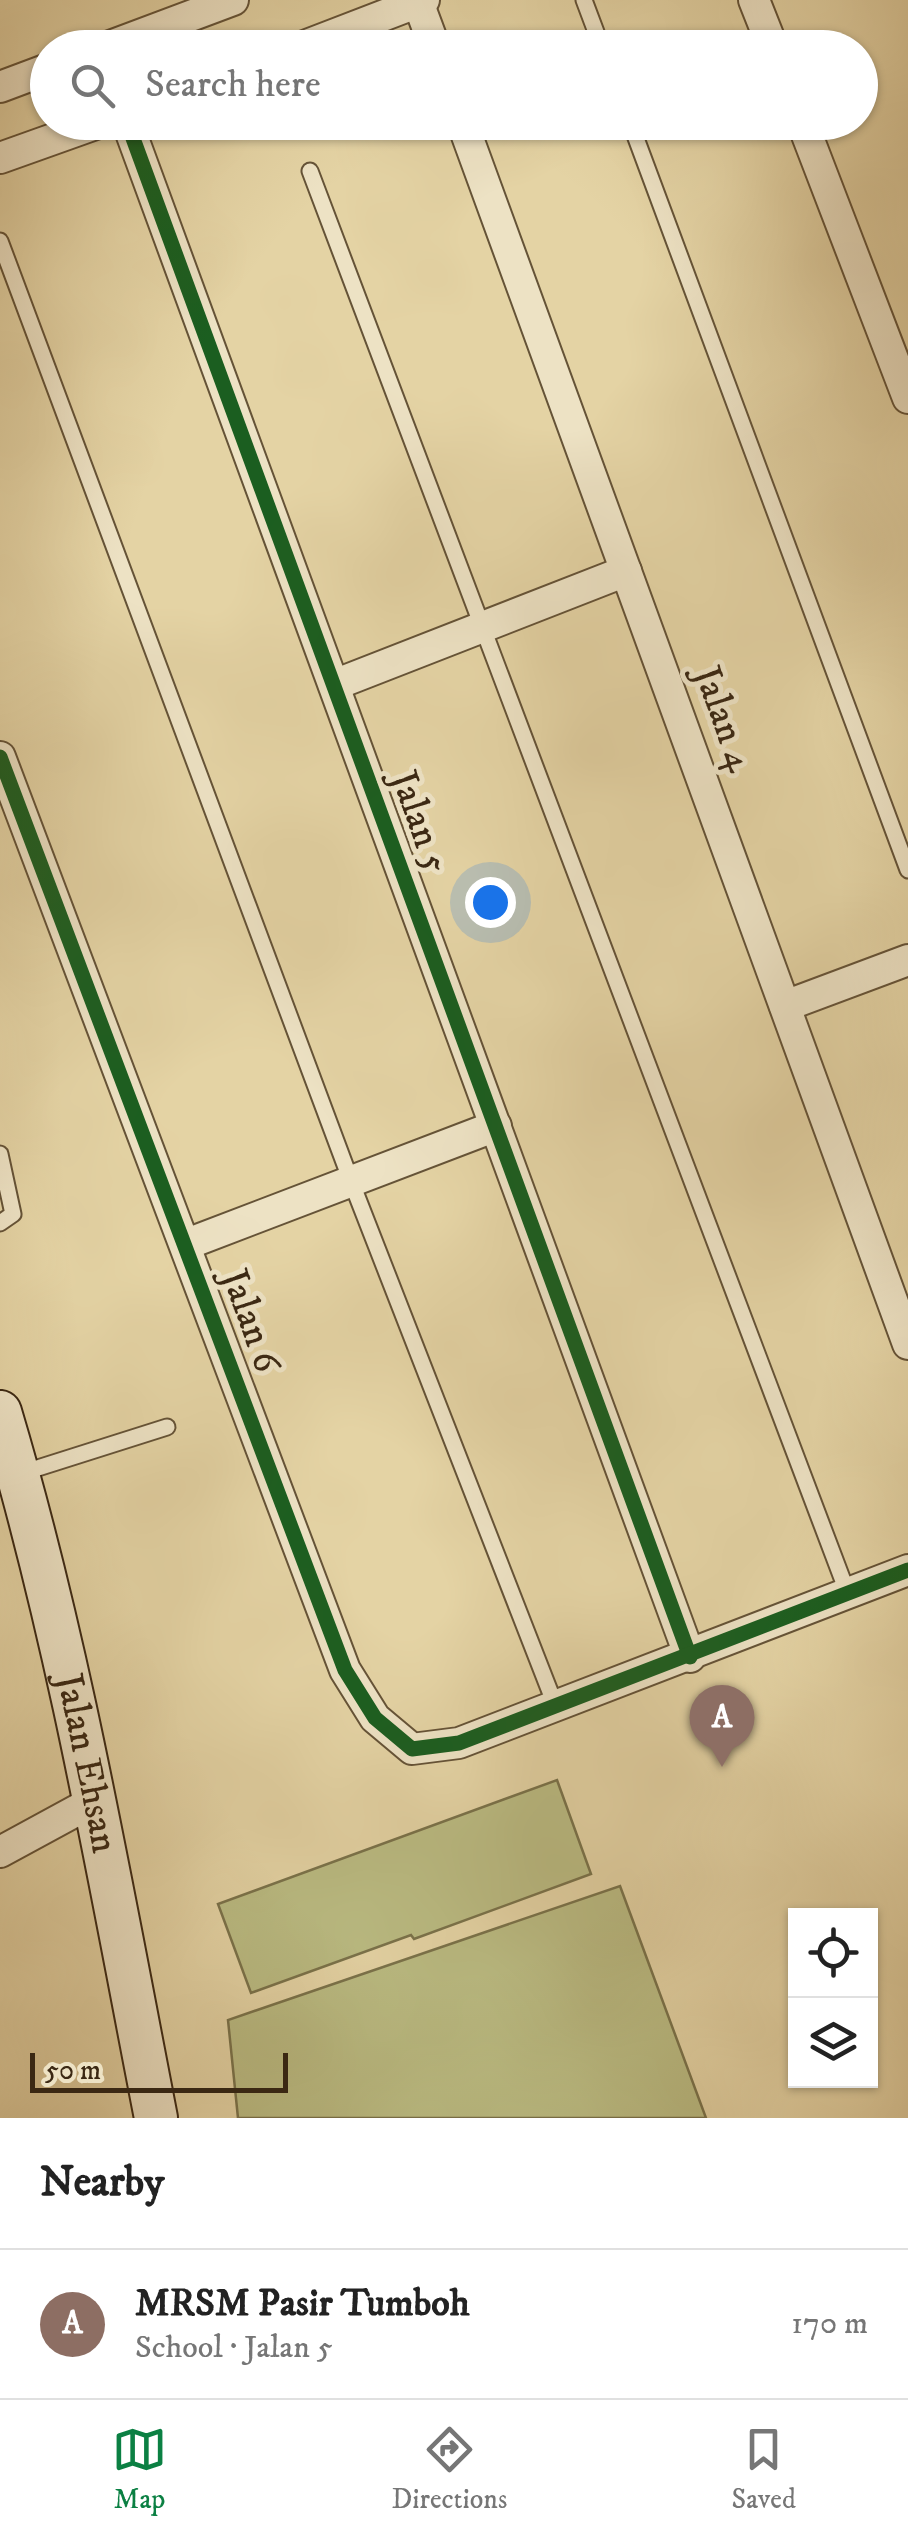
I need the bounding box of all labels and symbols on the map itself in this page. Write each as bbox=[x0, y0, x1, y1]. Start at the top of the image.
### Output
street label: Jalan 4 bbox=[681, 657, 764, 779]
street label: Jalan 5 bbox=[377, 762, 460, 880]
your location bbox=[465, 877, 516, 928]
street label: Jalan 6 bbox=[208, 1260, 291, 1380]
street label: Jalan Ehsan bbox=[43, 1666, 128, 1857]
pin: A bbox=[690, 1684, 754, 1767]
scale bar bbox=[30, 2048, 288, 2092]

